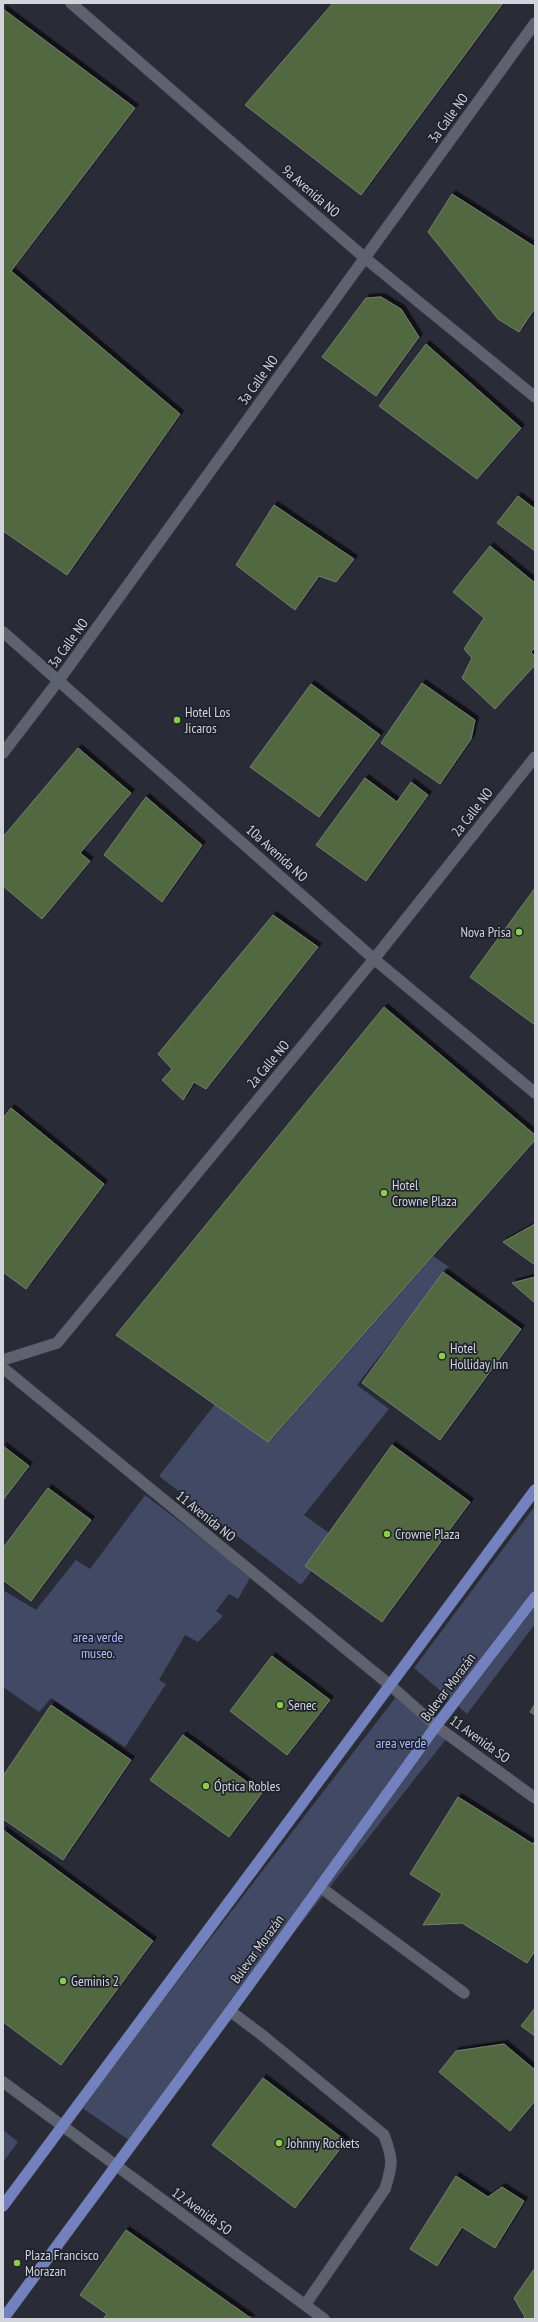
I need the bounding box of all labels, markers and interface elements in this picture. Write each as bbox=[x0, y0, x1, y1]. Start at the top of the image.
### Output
street label: 3a Calle NO bbox=[424, 89, 472, 146]
street label: 9a Avenida NO bbox=[278, 161, 344, 221]
street label: 3a Calle NO bbox=[234, 351, 282, 408]
street label: 3a Calle NO bbox=[44, 614, 92, 671]
place label: Hotel Los Jicaros bbox=[184, 703, 231, 737]
marker: Hotel Los Jicaros bbox=[172, 715, 182, 725]
street label: 2a Calle NO bbox=[447, 784, 497, 840]
street label: 10a Avenida NO bbox=[242, 820, 312, 886]
place label: Nova Prisa bbox=[460, 923, 511, 941]
marker: Nova Prisa bbox=[514, 927, 524, 937]
street label: 2a Calle NO bbox=[243, 1036, 293, 1092]
place label: Hotel Crowne Plaza bbox=[392, 1176, 457, 1210]
marker: Hotel Crowne Plaza bbox=[379, 1188, 389, 1198]
place label: Hotel Holliday Inn bbox=[450, 1339, 508, 1373]
marker: Hotel Holliday Inn bbox=[437, 1351, 447, 1361]
street label: 11 Avenida NO bbox=[173, 1486, 240, 1546]
place label: Crowne Plaza bbox=[395, 1525, 460, 1543]
marker: Crowne Plaza bbox=[382, 1529, 392, 1539]
park label: area verde museo. bbox=[73, 1628, 124, 1662]
street label: Bulevar Morazán bbox=[417, 1649, 479, 1725]
place label: Senec bbox=[288, 1696, 317, 1714]
marker: Senec bbox=[275, 1700, 285, 1710]
street label: 11 Avenida SO bbox=[446, 1711, 514, 1767]
park label: area verde bbox=[376, 1734, 427, 1752]
place label: Óptica Robles bbox=[214, 1777, 281, 1795]
marker: Óptica Robles bbox=[201, 1781, 211, 1791]
street label: Bulevar Morazán bbox=[226, 1911, 288, 1987]
place label: Geminis 2 bbox=[71, 1972, 119, 1990]
marker: Geminis 2 bbox=[58, 1976, 68, 1986]
place label: Johnny Rockets bbox=[286, 2134, 360, 2152]
marker: Johnny Rockets bbox=[274, 2138, 284, 2148]
street label: 12 Avenida SO bbox=[168, 2183, 236, 2239]
place label: Plaza Francisco Morazan bbox=[25, 2246, 99, 2280]
marker: Plaza Francisco Morazan bbox=[12, 2258, 22, 2268]

